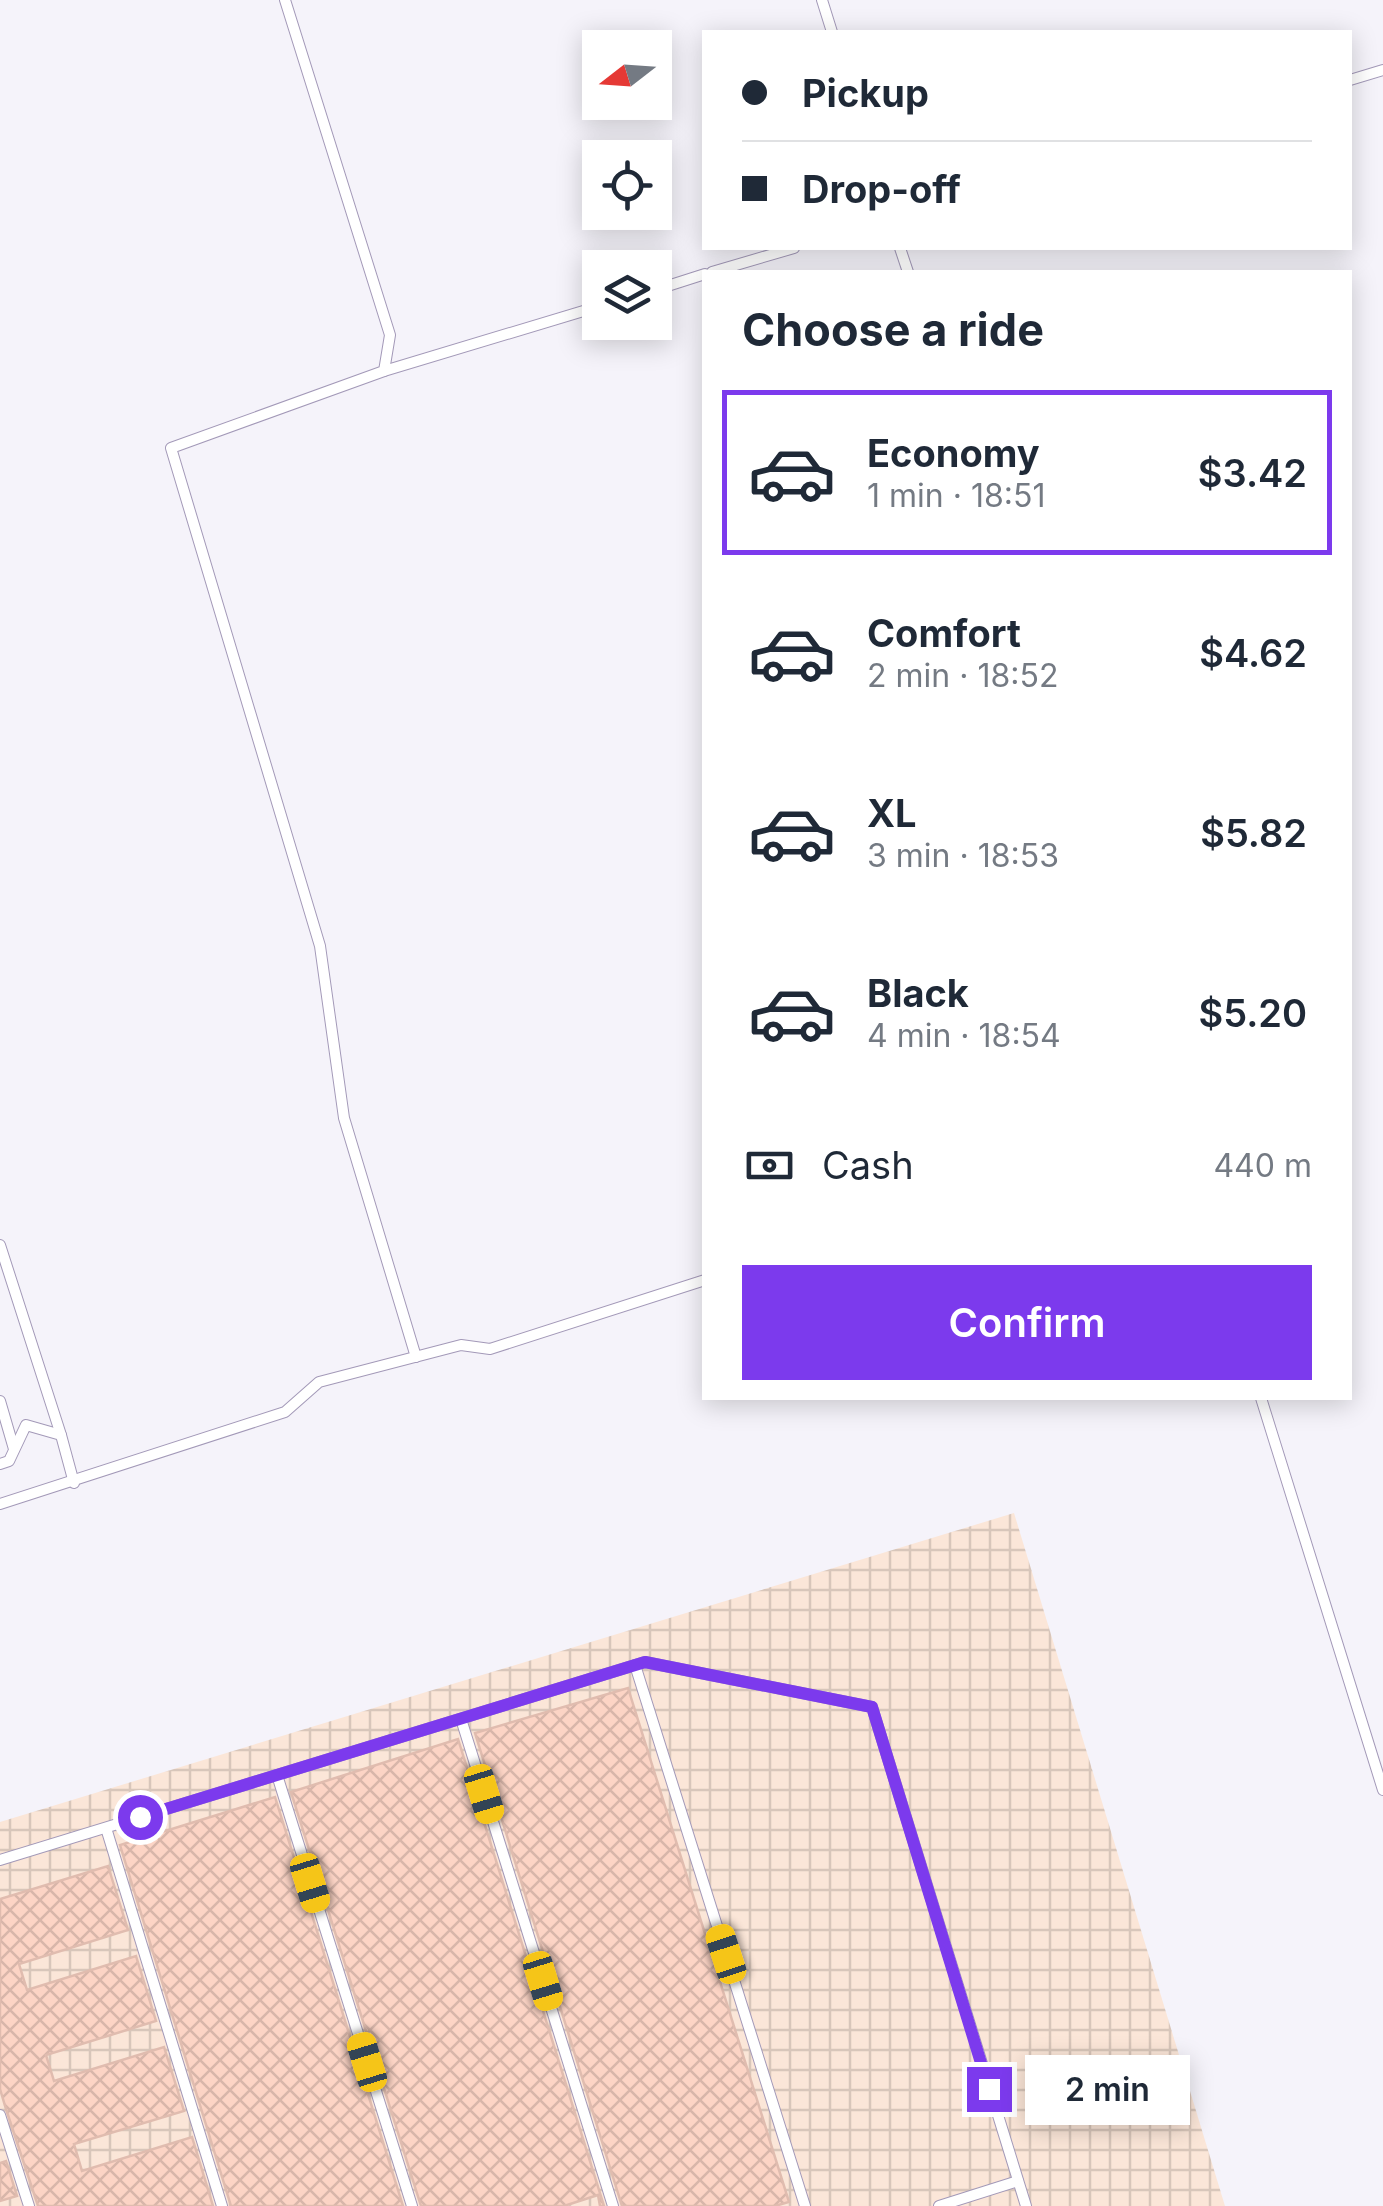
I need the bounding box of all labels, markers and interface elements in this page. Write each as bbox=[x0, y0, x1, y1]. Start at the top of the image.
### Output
north arrow bbox=[582, 30, 672, 120]
map controls bbox=[582, 30, 672, 340]
text: Pickup bbox=[802, 70, 929, 116]
button: locate bbox=[582, 140, 672, 230]
text: Drop-off bbox=[802, 166, 961, 212]
button: layers bbox=[582, 250, 672, 340]
text: Choose a ride bbox=[742, 302, 1044, 357]
icon: car bbox=[747, 428, 837, 518]
text: Economy bbox=[867, 430, 1040, 476]
text: $3.42 bbox=[1198, 450, 1307, 496]
text: 1 min · 18:51 bbox=[867, 476, 1045, 515]
icon: car bbox=[747, 608, 837, 698]
text: Comfort bbox=[867, 610, 1021, 656]
text: $4.62 bbox=[1199, 630, 1307, 676]
text: 2 min · 18:52 bbox=[867, 656, 1058, 695]
icon: car bbox=[747, 788, 837, 878]
text: XL bbox=[867, 790, 917, 836]
text: $5.82 bbox=[1200, 810, 1307, 856]
text: 3 min · 18:53 bbox=[867, 836, 1059, 875]
icon: car bbox=[747, 968, 837, 1058]
text: Black bbox=[867, 970, 969, 1016]
text: $5.20 bbox=[1198, 990, 1307, 1036]
text: 4 min · 18:54 bbox=[867, 1016, 1061, 1055]
icon: cash bbox=[742, 1138, 797, 1193]
text: Cash bbox=[822, 1142, 914, 1188]
text: 440 m bbox=[1213, 1146, 1312, 1185]
button: Confirm bbox=[742, 1265, 1312, 1380]
car bbox=[461, 1761, 507, 1827]
route start bbox=[118, 1795, 163, 1840]
car bbox=[287, 1850, 333, 1916]
car bbox=[702, 1921, 750, 1987]
car bbox=[520, 1948, 566, 2014]
car bbox=[344, 2029, 390, 2095]
callout: 2 min bbox=[1024, 2054, 1189, 2124]
route end bbox=[967, 2067, 1012, 2112]
text: 2 min bbox=[1065, 2070, 1150, 2109]

